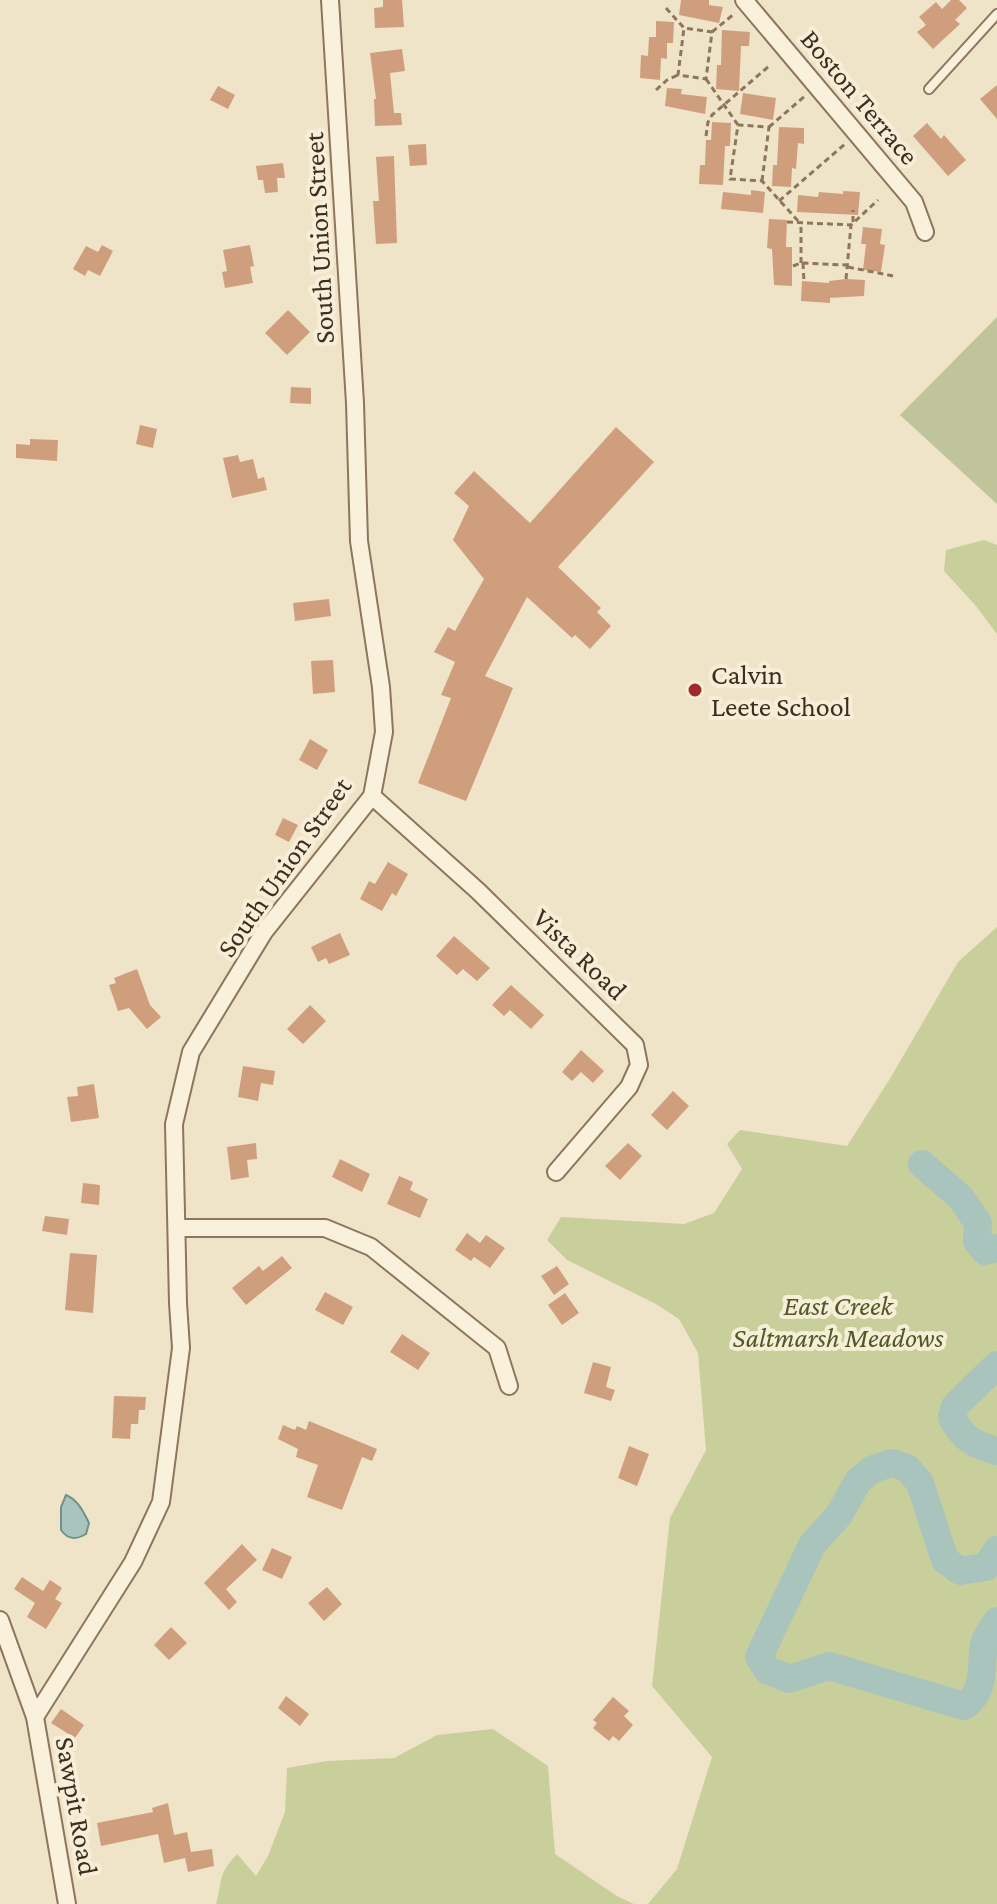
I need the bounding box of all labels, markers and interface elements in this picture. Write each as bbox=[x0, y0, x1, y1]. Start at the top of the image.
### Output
street label: Boston Terrace bbox=[795, 23, 925, 171]
street label: South Union Street bbox=[298, 131, 340, 345]
place label: Calvin Leete School bbox=[711, 659, 851, 722]
marker: Calvin Leete School bbox=[686, 681, 704, 699]
street label: South Union Street bbox=[211, 771, 358, 963]
street label: Vista Road bbox=[527, 902, 633, 1006]
park label: East Creek Saltmarsh Meadows bbox=[733, 1290, 944, 1353]
street label: Sawpit Road bbox=[50, 1734, 104, 1878]

